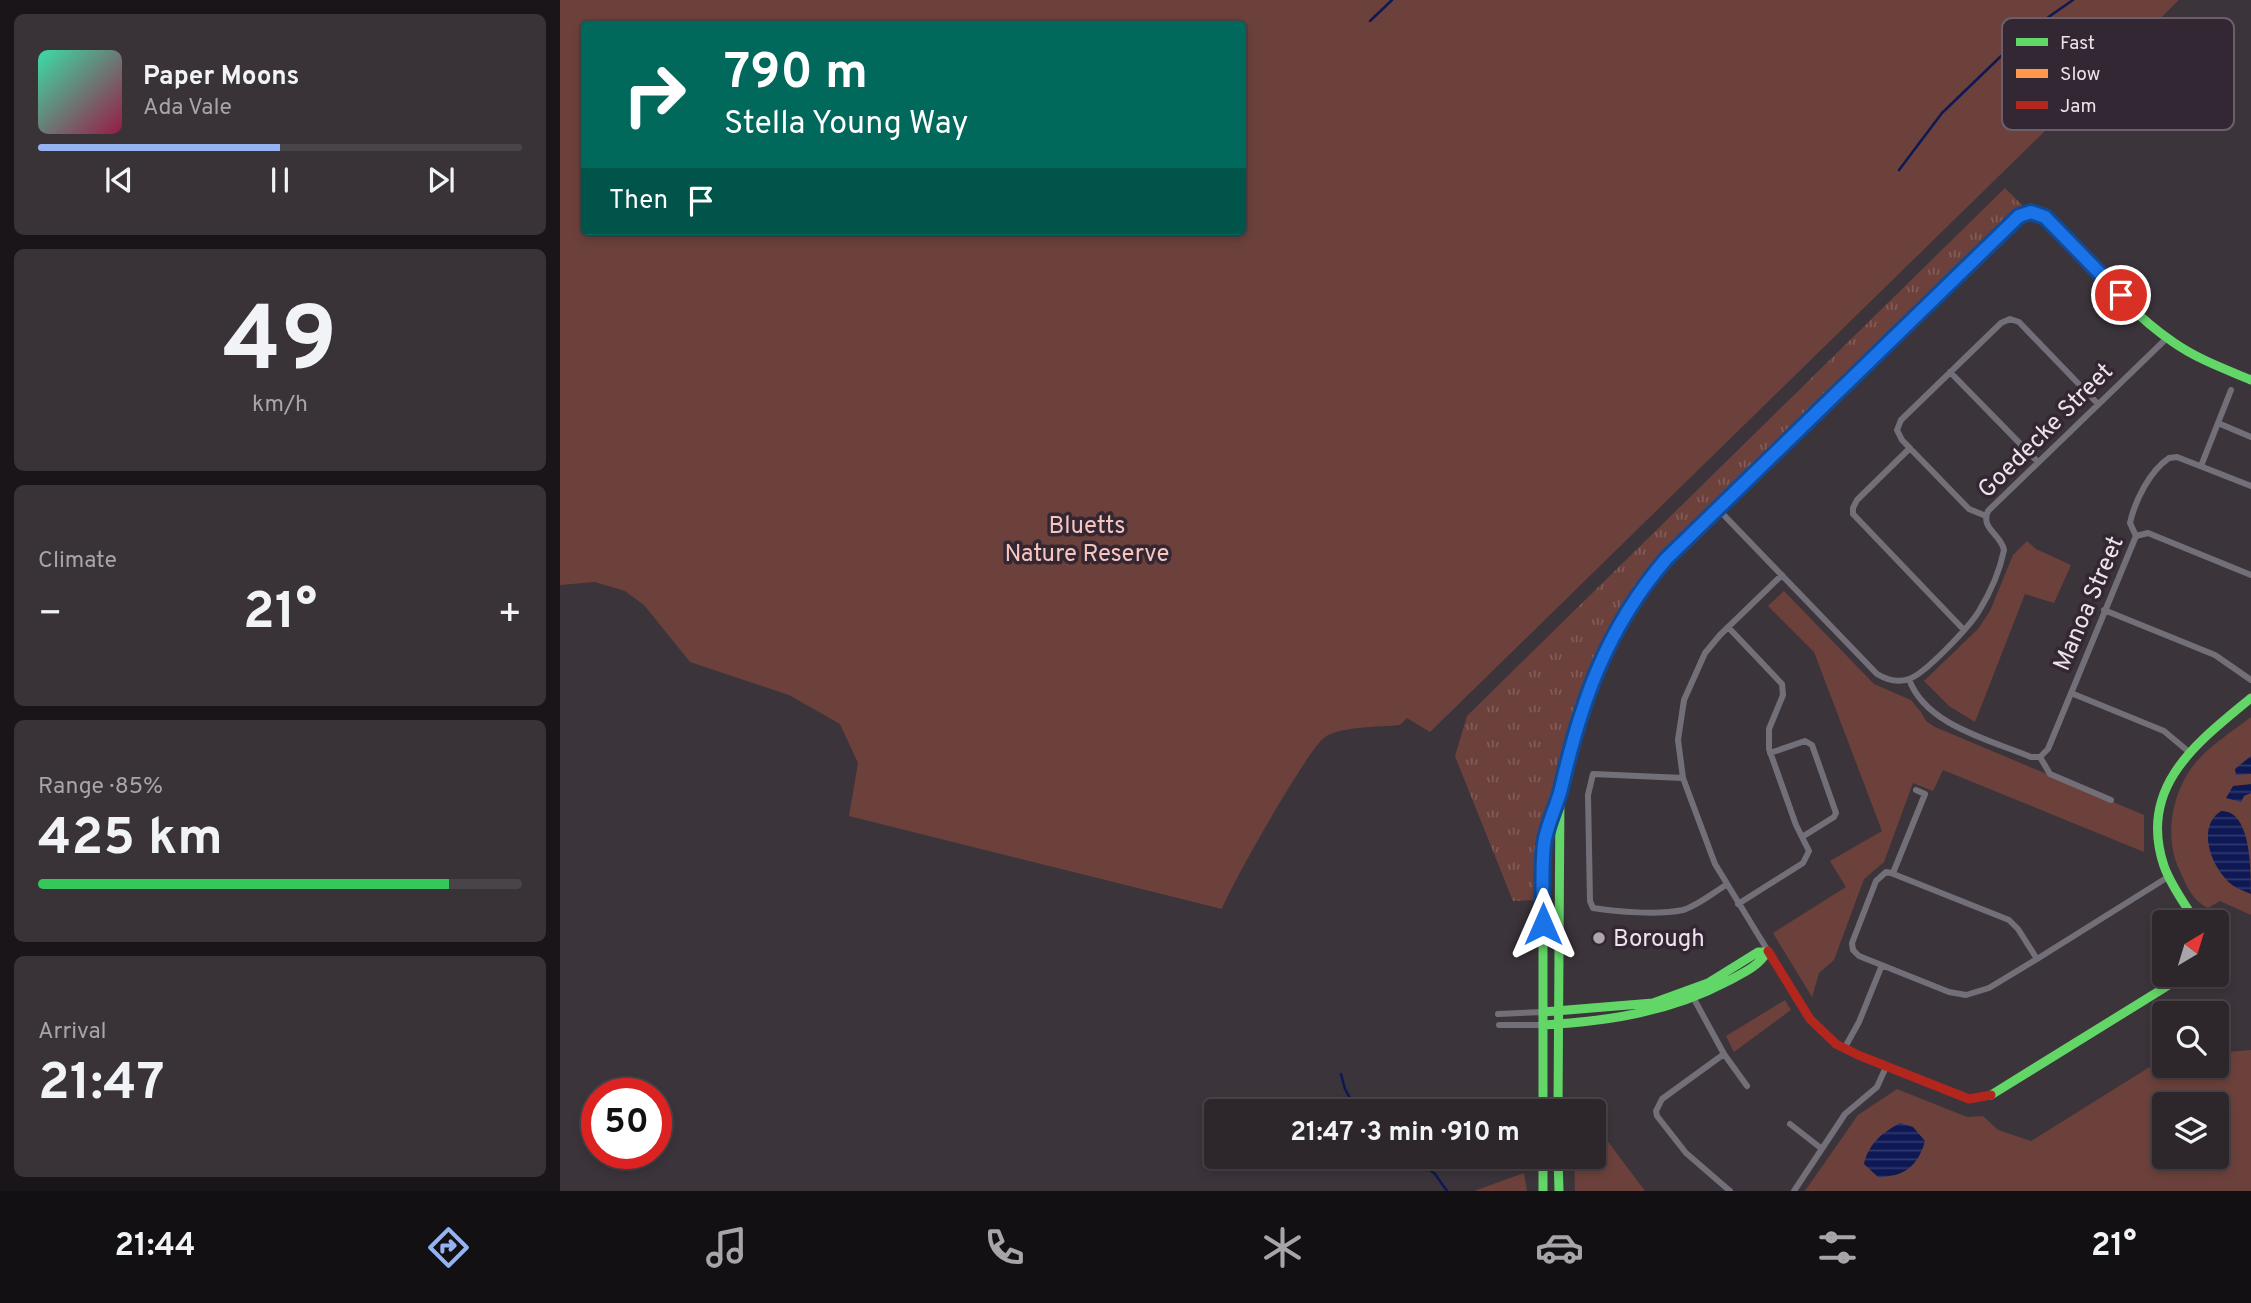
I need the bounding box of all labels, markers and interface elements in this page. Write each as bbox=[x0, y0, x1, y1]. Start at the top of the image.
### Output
legend bbox=[2002, 18, 2234, 130]
text: Fast bbox=[2060, 32, 2095, 56]
text: 790 m bbox=[724, 44, 868, 106]
icon: right bbox=[609, 49, 700, 140]
text: Paper Moons bbox=[143, 61, 299, 94]
text: Slow bbox=[2060, 63, 2100, 87]
text: Ada Vale bbox=[143, 94, 232, 123]
text: Jam bbox=[2060, 95, 2097, 119]
text: Stella Young Way bbox=[724, 105, 968, 145]
icon: previous bbox=[100, 161, 138, 199]
icon: pause bbox=[261, 161, 299, 199]
icon: next bbox=[422, 161, 460, 199]
icon: arrive bbox=[682, 182, 720, 220]
text: Then bbox=[609, 185, 668, 218]
pin bbox=[2091, 265, 2151, 325]
icon: arrive bbox=[2102, 276, 2140, 314]
text: 49 bbox=[223, 288, 337, 403]
street label: Goedecke Street bbox=[1972, 357, 2120, 505]
text: km/h bbox=[252, 391, 308, 420]
park label: Bluetts Nature Reserve bbox=[1005, 512, 1169, 570]
street label: Manoa Street bbox=[2048, 532, 2132, 676]
text: Climate bbox=[38, 547, 117, 576]
text: 21° bbox=[243, 581, 317, 647]
text: − bbox=[38, 591, 63, 640]
text: + bbox=[497, 591, 522, 640]
text: Range · 85% bbox=[38, 773, 163, 802]
text: 425 km bbox=[38, 807, 223, 873]
position arrow bbox=[1506, 887, 1580, 961]
north arrow bbox=[2152, 910, 2230, 987]
map controls bbox=[2152, 910, 2229, 1169]
place label: Borough bbox=[1613, 925, 1705, 955]
marker: Borough bbox=[1591, 930, 1607, 946]
button: search bbox=[2152, 1001, 2229, 1078]
text: Arrival bbox=[38, 1018, 107, 1047]
text: 21:47 bbox=[38, 1052, 165, 1118]
speed limit sign: 50 bbox=[581, 1078, 672, 1169]
button: layers bbox=[2152, 1092, 2229, 1169]
text: 21:47 · 3 min · 910 m bbox=[1290, 1117, 1520, 1150]
icon: directions bbox=[424, 1223, 473, 1272]
icon: music bbox=[702, 1223, 751, 1272]
icon: phone bbox=[980, 1223, 1029, 1272]
icon: climate bbox=[1258, 1223, 1307, 1272]
icon: car bbox=[1535, 1223, 1584, 1272]
icon: filters bbox=[1813, 1223, 1862, 1272]
text: 21:44 bbox=[114, 1227, 196, 1267]
text: 21° bbox=[2091, 1227, 2137, 1267]

